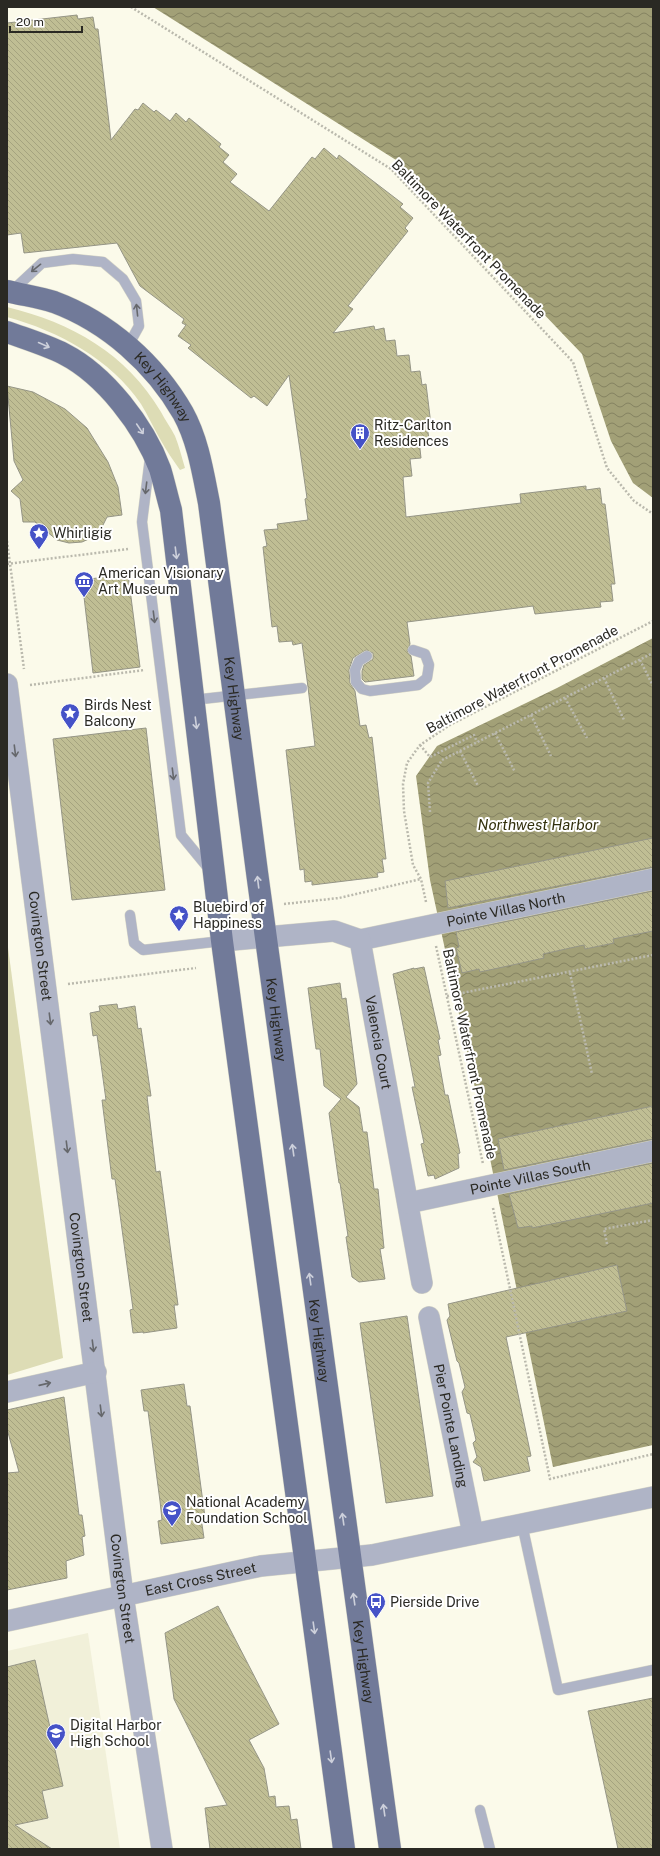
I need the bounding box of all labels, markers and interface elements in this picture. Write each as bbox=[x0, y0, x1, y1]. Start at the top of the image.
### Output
scale bar bbox=[10, 8, 82, 34]
text: 20 m bbox=[16, 15, 44, 29]
street label: Baltimore Waterfront Promenade bbox=[389, 156, 549, 322]
one-way arrow bbox=[31, 263, 42, 272]
one-way arrow bbox=[133, 304, 141, 317]
one-way arrow bbox=[37, 342, 49, 349]
street label: Key Highway bbox=[131, 349, 195, 425]
place label: Ritz-Carlton Residences bbox=[374, 417, 452, 449]
building icon: Ritz-Carlton Residences bbox=[349, 422, 371, 450]
one-way arrow bbox=[136, 423, 144, 434]
one-way arrow bbox=[142, 481, 150, 494]
place icon: Whirligig bbox=[28, 522, 50, 550]
place label: Whirligig bbox=[53, 525, 112, 541]
one-way arrow bbox=[172, 546, 180, 559]
place label: American Visionary Art Museum bbox=[98, 565, 224, 597]
museum icon: American Visionary Art Museum bbox=[73, 570, 95, 598]
one-way arrow bbox=[150, 610, 158, 623]
street label: Baltimore Waterfront Promenade bbox=[423, 621, 621, 736]
street label: Key Highway bbox=[221, 656, 248, 742]
place label: Birds Nest Balcony bbox=[84, 697, 152, 729]
place icon: Birds Nest Balcony bbox=[59, 702, 81, 730]
one-way arrow bbox=[192, 716, 200, 729]
one-way arrow bbox=[12, 744, 19, 757]
one-way arrow bbox=[170, 767, 177, 780]
water label: Northwest Harbor bbox=[478, 816, 599, 833]
one-way arrow bbox=[254, 876, 262, 889]
street label: Pointe Villas North bbox=[445, 889, 567, 930]
street label: Covington Street bbox=[25, 890, 55, 1002]
place label: Bluebird of Happiness bbox=[193, 899, 265, 931]
place icon: Bluebird of Happiness bbox=[168, 904, 190, 932]
street label: Baltimore Waterfront Promenade bbox=[440, 947, 500, 1161]
street label: Key Highway bbox=[263, 977, 290, 1063]
street label: Valencia Court bbox=[362, 994, 395, 1091]
one-way arrow bbox=[46, 1012, 54, 1025]
one-way arrow bbox=[63, 1141, 71, 1154]
one-way arrow bbox=[289, 1144, 297, 1157]
street label: Pointe Villas South bbox=[469, 1156, 592, 1198]
street label: Covington Street bbox=[66, 1211, 96, 1323]
one-way arrow bbox=[307, 1273, 314, 1286]
street label: Key Highway bbox=[306, 1298, 333, 1384]
one-way arrow bbox=[89, 1339, 97, 1352]
street label: Pier Pointe Landing bbox=[431, 1362, 472, 1490]
one-way arrow bbox=[38, 1379, 51, 1387]
one-way arrow bbox=[97, 1404, 105, 1417]
place label: National Academy Foundation School bbox=[186, 1494, 307, 1526]
school or university icon: National Academy Foundation School bbox=[161, 1499, 183, 1527]
one-way arrow bbox=[339, 1512, 347, 1525]
street label: Covington Street bbox=[107, 1533, 138, 1645]
street label: East Cross Street bbox=[143, 1559, 258, 1599]
bus stop icon: Pierside Drive bbox=[365, 1591, 387, 1619]
one-way arrow bbox=[350, 1592, 358, 1605]
place label: Pierside Drive bbox=[390, 1594, 479, 1610]
street label: Key Highway bbox=[350, 1619, 377, 1705]
one-way arrow bbox=[310, 1621, 318, 1634]
place label: Digital Harbor High School bbox=[70, 1717, 162, 1749]
school or university icon: Digital Harbor High School bbox=[45, 1722, 67, 1750]
one-way arrow bbox=[327, 1750, 335, 1763]
one-way arrow bbox=[380, 1804, 388, 1817]

